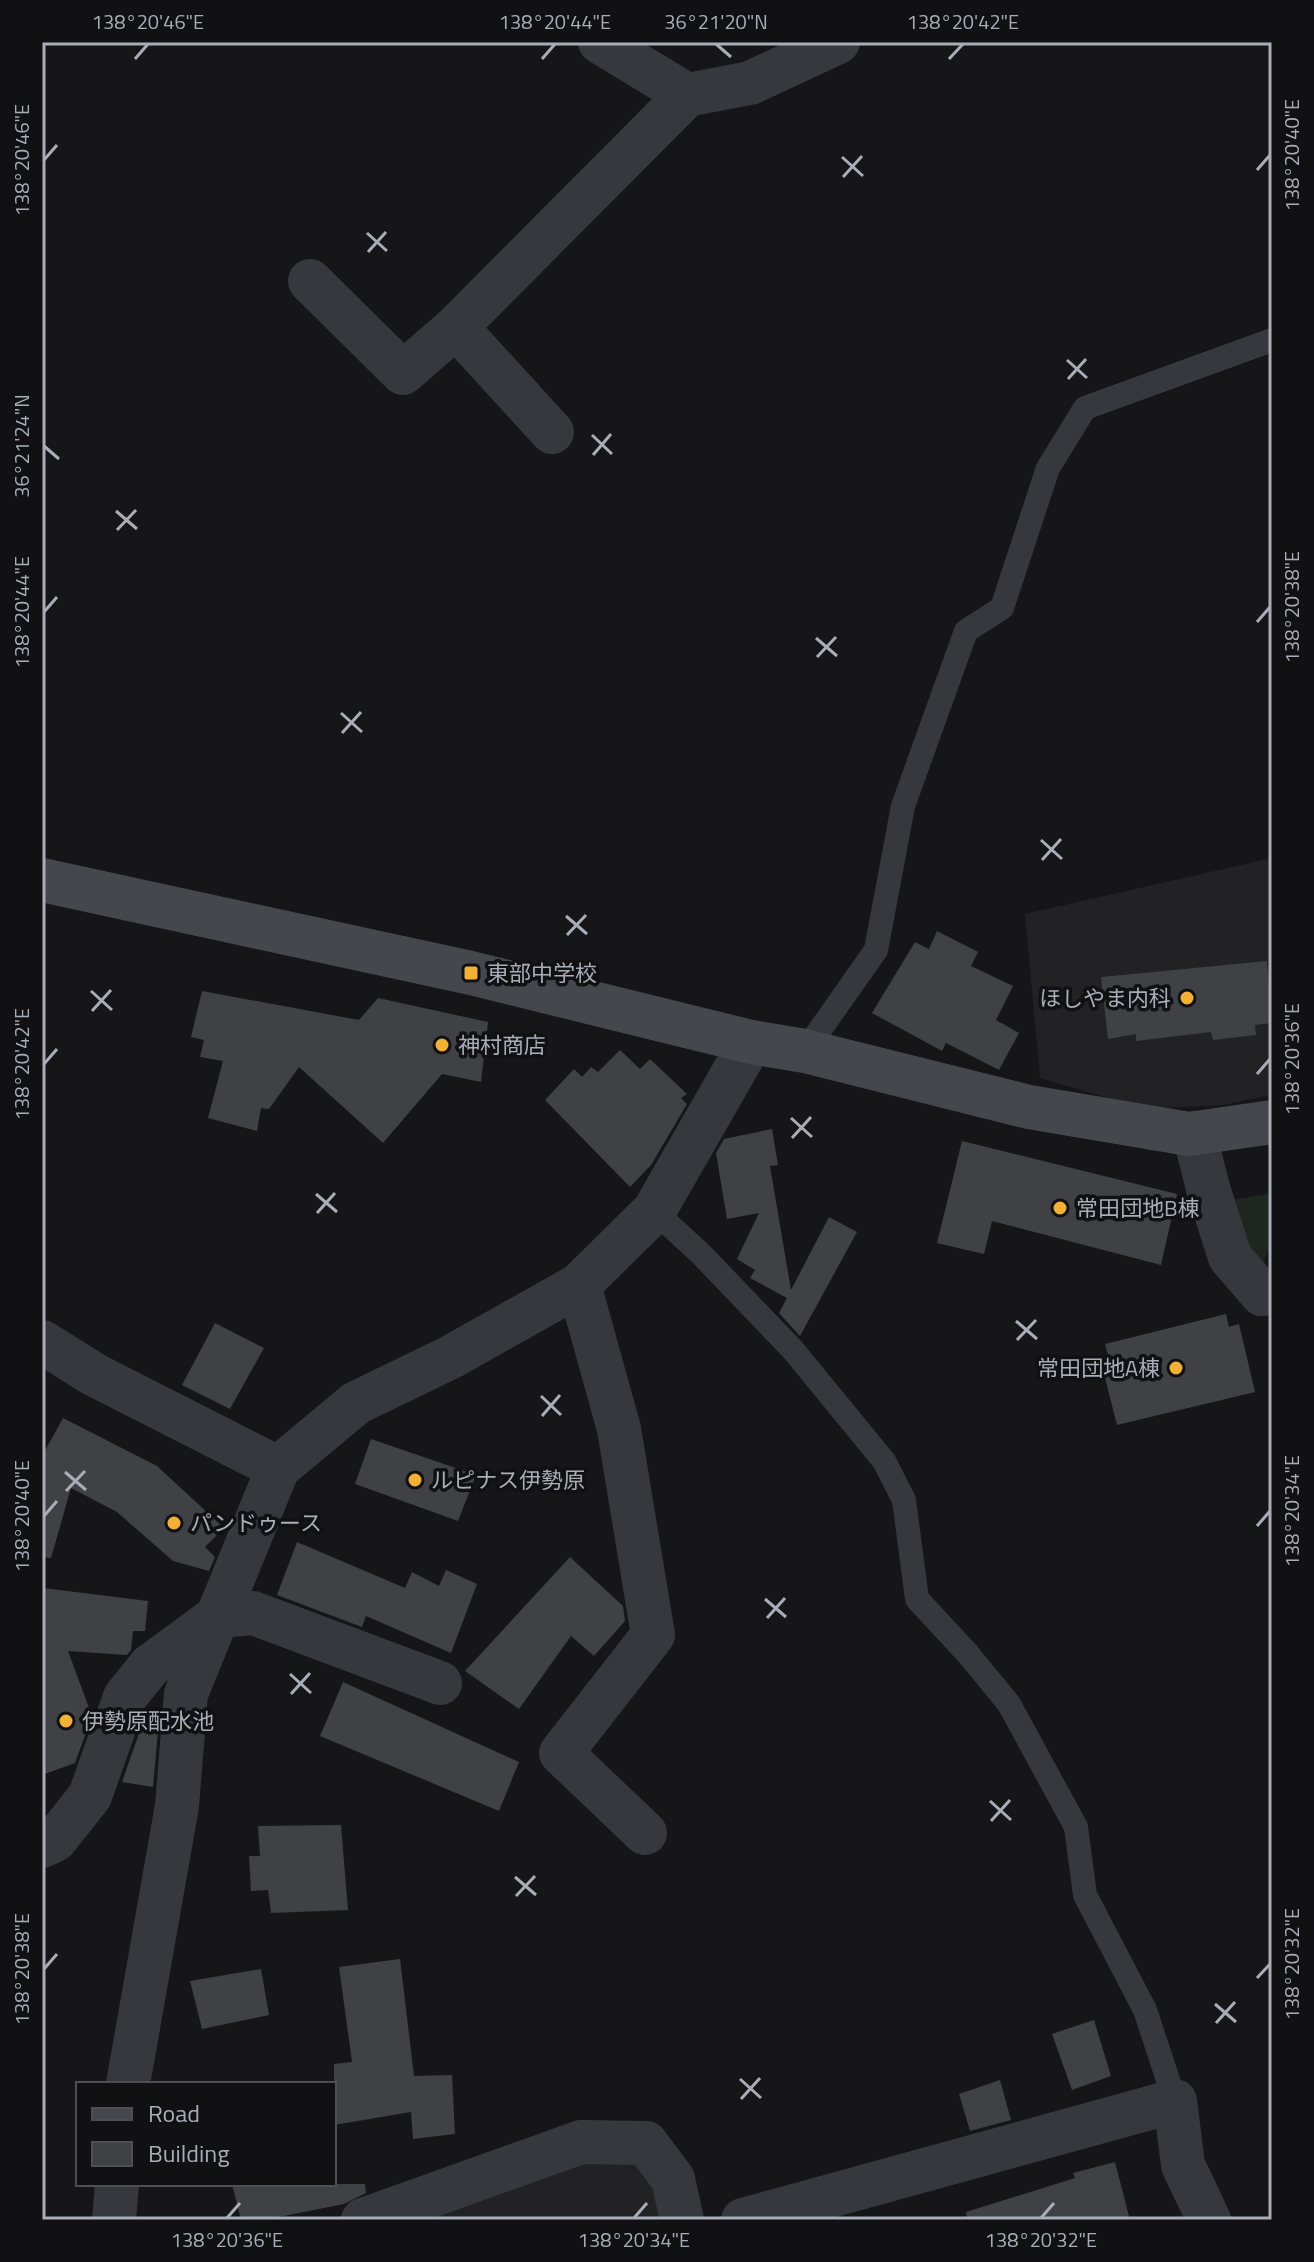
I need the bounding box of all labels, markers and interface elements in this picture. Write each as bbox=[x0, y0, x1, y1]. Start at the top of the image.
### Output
text: 138°20'46"E bbox=[92, 6, 204, 37]
text: 138°20'44"E bbox=[499, 6, 611, 37]
text: 36°21'20"N bbox=[664, 6, 768, 37]
text: 138°20'42"E bbox=[907, 6, 1019, 37]
text: 138°20'40"E bbox=[1276, 99, 1307, 211]
text: 138°20'46"E bbox=[6, 104, 37, 216]
text: 36°21'24"N bbox=[6, 394, 37, 498]
text: 138°20'38"E bbox=[1276, 551, 1307, 663]
text: 138°20'44"E bbox=[6, 556, 37, 668]
place label: 東部中学校 bbox=[487, 956, 597, 990]
marker: 東部中学校 bbox=[462, 964, 480, 982]
place label: ほしやま内科 bbox=[1039, 981, 1171, 1015]
marker: ほしやま内科 bbox=[1178, 989, 1196, 1007]
text: 138°20'36"E bbox=[1276, 1003, 1307, 1115]
text: 138°20'42"E bbox=[6, 1008, 37, 1120]
place label: 神村商店 bbox=[458, 1028, 546, 1062]
marker: 神村商店 bbox=[433, 1036, 451, 1054]
place label: 常田団地B棟 bbox=[1076, 1191, 1200, 1225]
marker: 常田団地B棟 bbox=[1051, 1199, 1069, 1217]
place label: 常田団地A棟 bbox=[1037, 1351, 1160, 1385]
marker: 常田団地A棟 bbox=[1167, 1359, 1185, 1377]
text: 138°20'34"E bbox=[1276, 1455, 1307, 1567]
text: 138°20'40"E bbox=[6, 1460, 37, 1572]
place label: ルピナス伊勢原 bbox=[431, 1463, 585, 1497]
marker: ルピナス伊勢原 bbox=[406, 1471, 424, 1489]
place label: パンドゥース bbox=[190, 1506, 322, 1540]
marker: パンドゥース bbox=[165, 1514, 183, 1532]
place label: 伊勢原配水池 bbox=[82, 1704, 214, 1738]
marker: 伊勢原配水池 bbox=[57, 1712, 75, 1730]
text: 138°20'32"E bbox=[1276, 1908, 1307, 2020]
text: 138°20'38"E bbox=[6, 1913, 37, 2025]
legend bbox=[76, 2082, 336, 2186]
text: Road bbox=[148, 2095, 200, 2131]
text: Building bbox=[148, 2135, 230, 2171]
text: 138°20'36"E bbox=[171, 2224, 283, 2255]
text: 138°20'34"E bbox=[578, 2224, 690, 2255]
text: 138°20'32"E bbox=[985, 2224, 1097, 2255]

